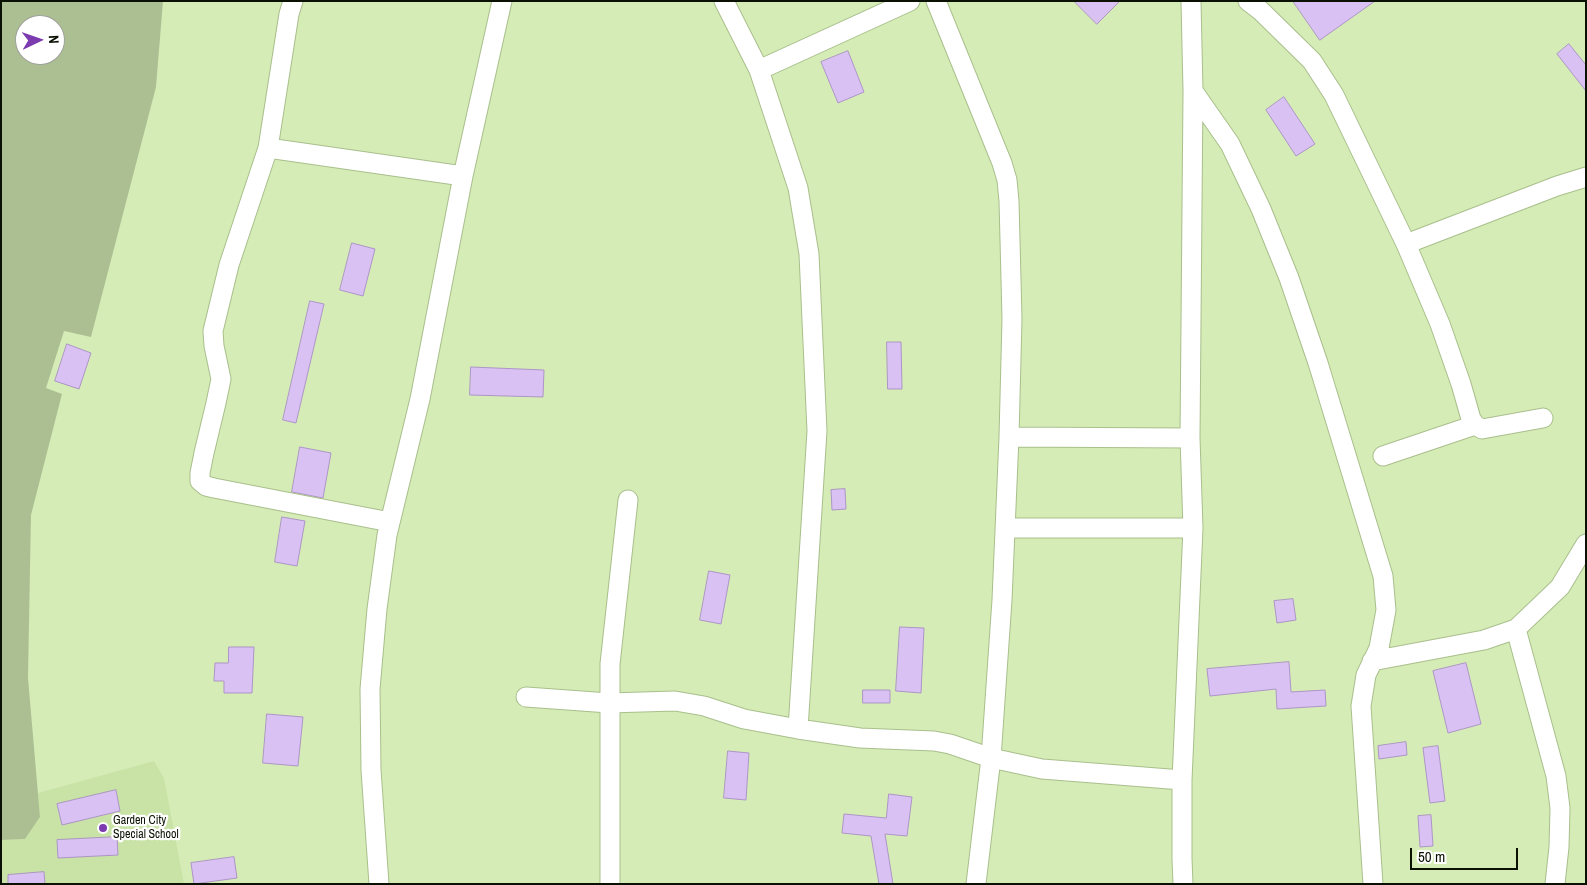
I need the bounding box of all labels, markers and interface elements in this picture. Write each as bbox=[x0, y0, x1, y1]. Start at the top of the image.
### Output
north arrow bbox=[15, 15, 65, 65]
text: N bbox=[45, 35, 63, 44]
place label: Garden City Special School bbox=[113, 814, 179, 842]
marker: Garden City Special School bbox=[97, 822, 109, 834]
scale bar bbox=[1412, 838, 1520, 870]
text: 50 m bbox=[1418, 846, 1445, 867]

